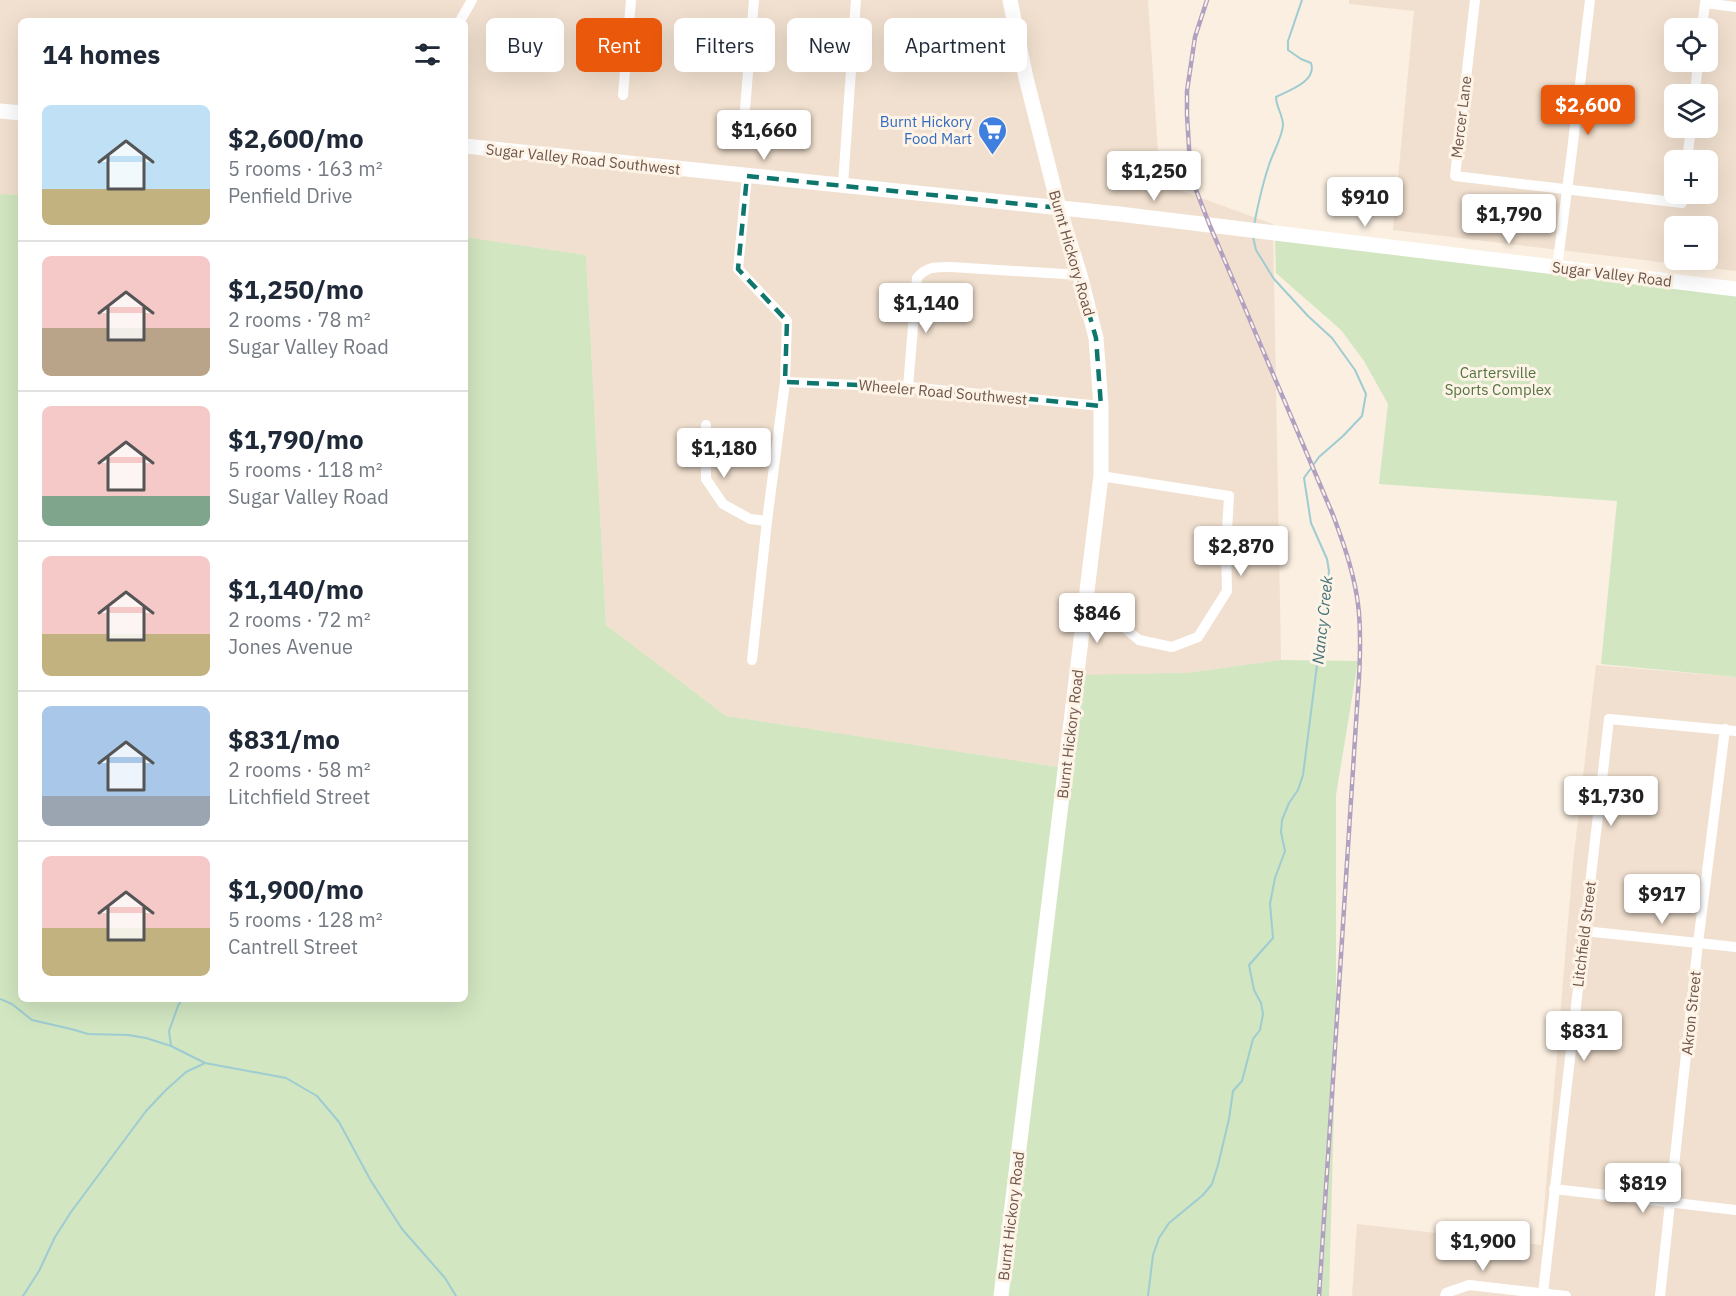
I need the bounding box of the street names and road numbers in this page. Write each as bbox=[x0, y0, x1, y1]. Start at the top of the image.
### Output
street label: Mercer Lane bbox=[1447, 75, 1475, 159]
street label: Sugar Valley Road Southwest bbox=[485, 139, 681, 179]
street label: Burnt Hickory Road bbox=[1045, 188, 1099, 318]
street label: Sugar Valley Road bbox=[1551, 257, 1673, 291]
street label: Wheeler Road Southwest bbox=[858, 375, 1028, 409]
street label: Burnt Hickory Road bbox=[1053, 668, 1087, 800]
street label: Litchfield Street bbox=[1568, 880, 1600, 988]
street label: Akron Street bbox=[1677, 970, 1705, 1056]
street label: Burnt Hickory Road bbox=[994, 1150, 1028, 1282]

